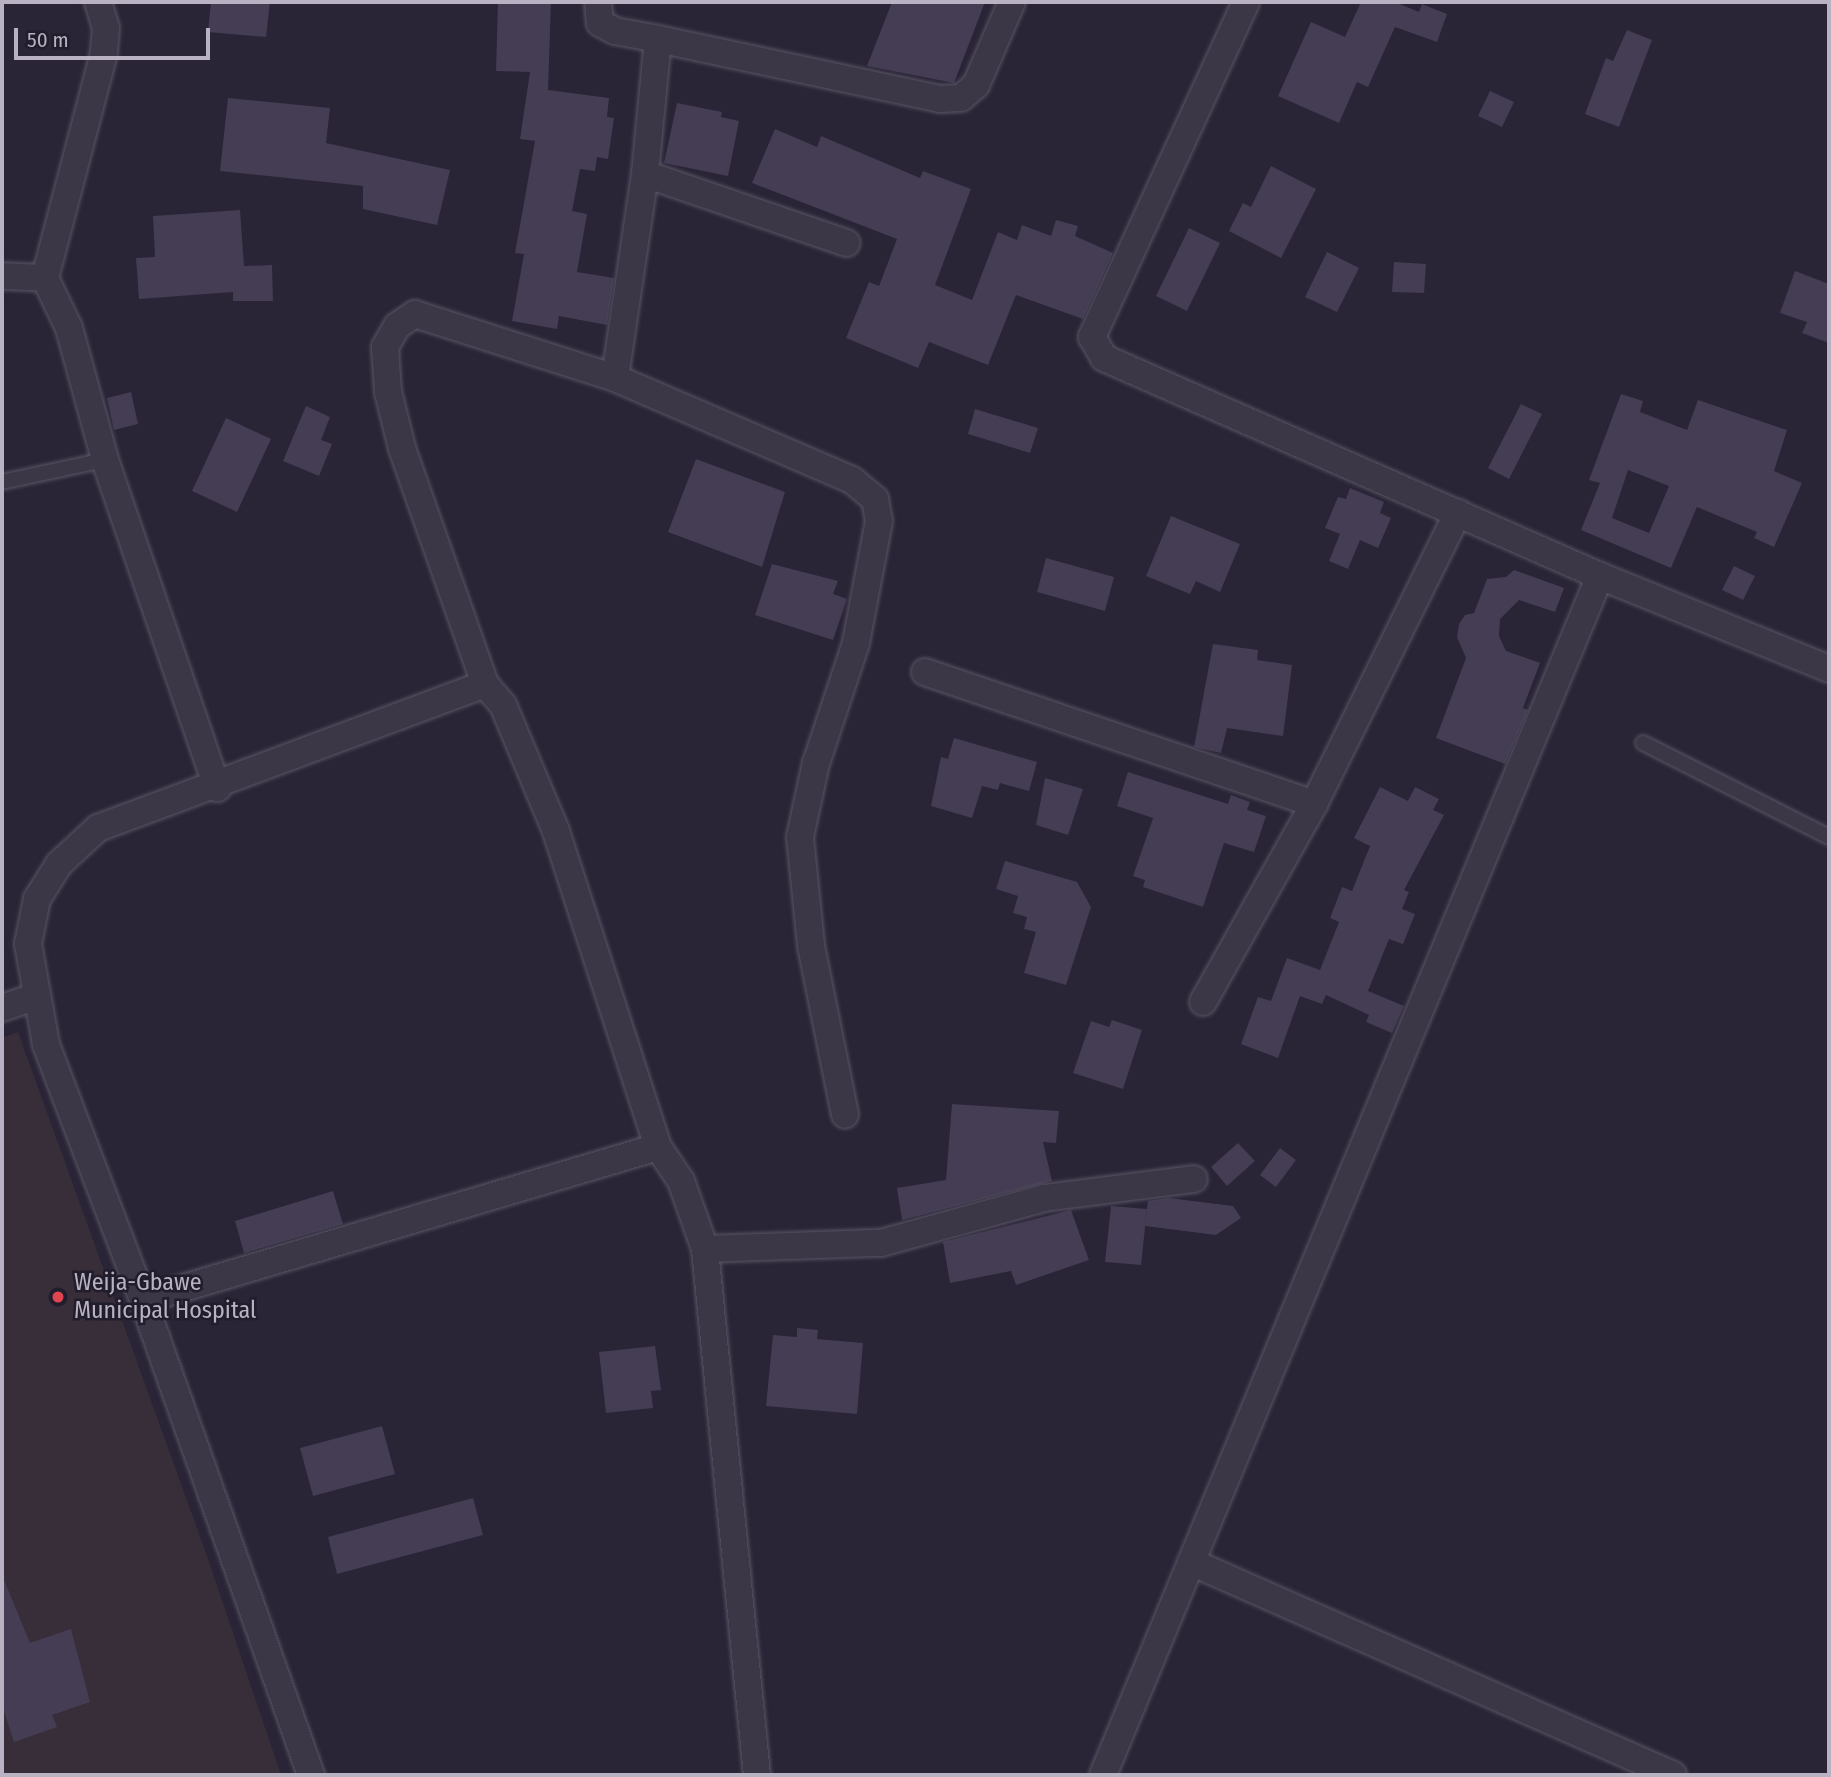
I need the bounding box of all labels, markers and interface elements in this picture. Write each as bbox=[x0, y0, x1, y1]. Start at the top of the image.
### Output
scale bar bbox=[18, 14, 214, 58]
text: 50 m bbox=[27, 27, 69, 53]
place label: Weija-Gbawe Municipal Hospital bbox=[74, 1269, 256, 1325]
marker: Weija-Gbawe Municipal Hospital bbox=[48, 1287, 68, 1307]

